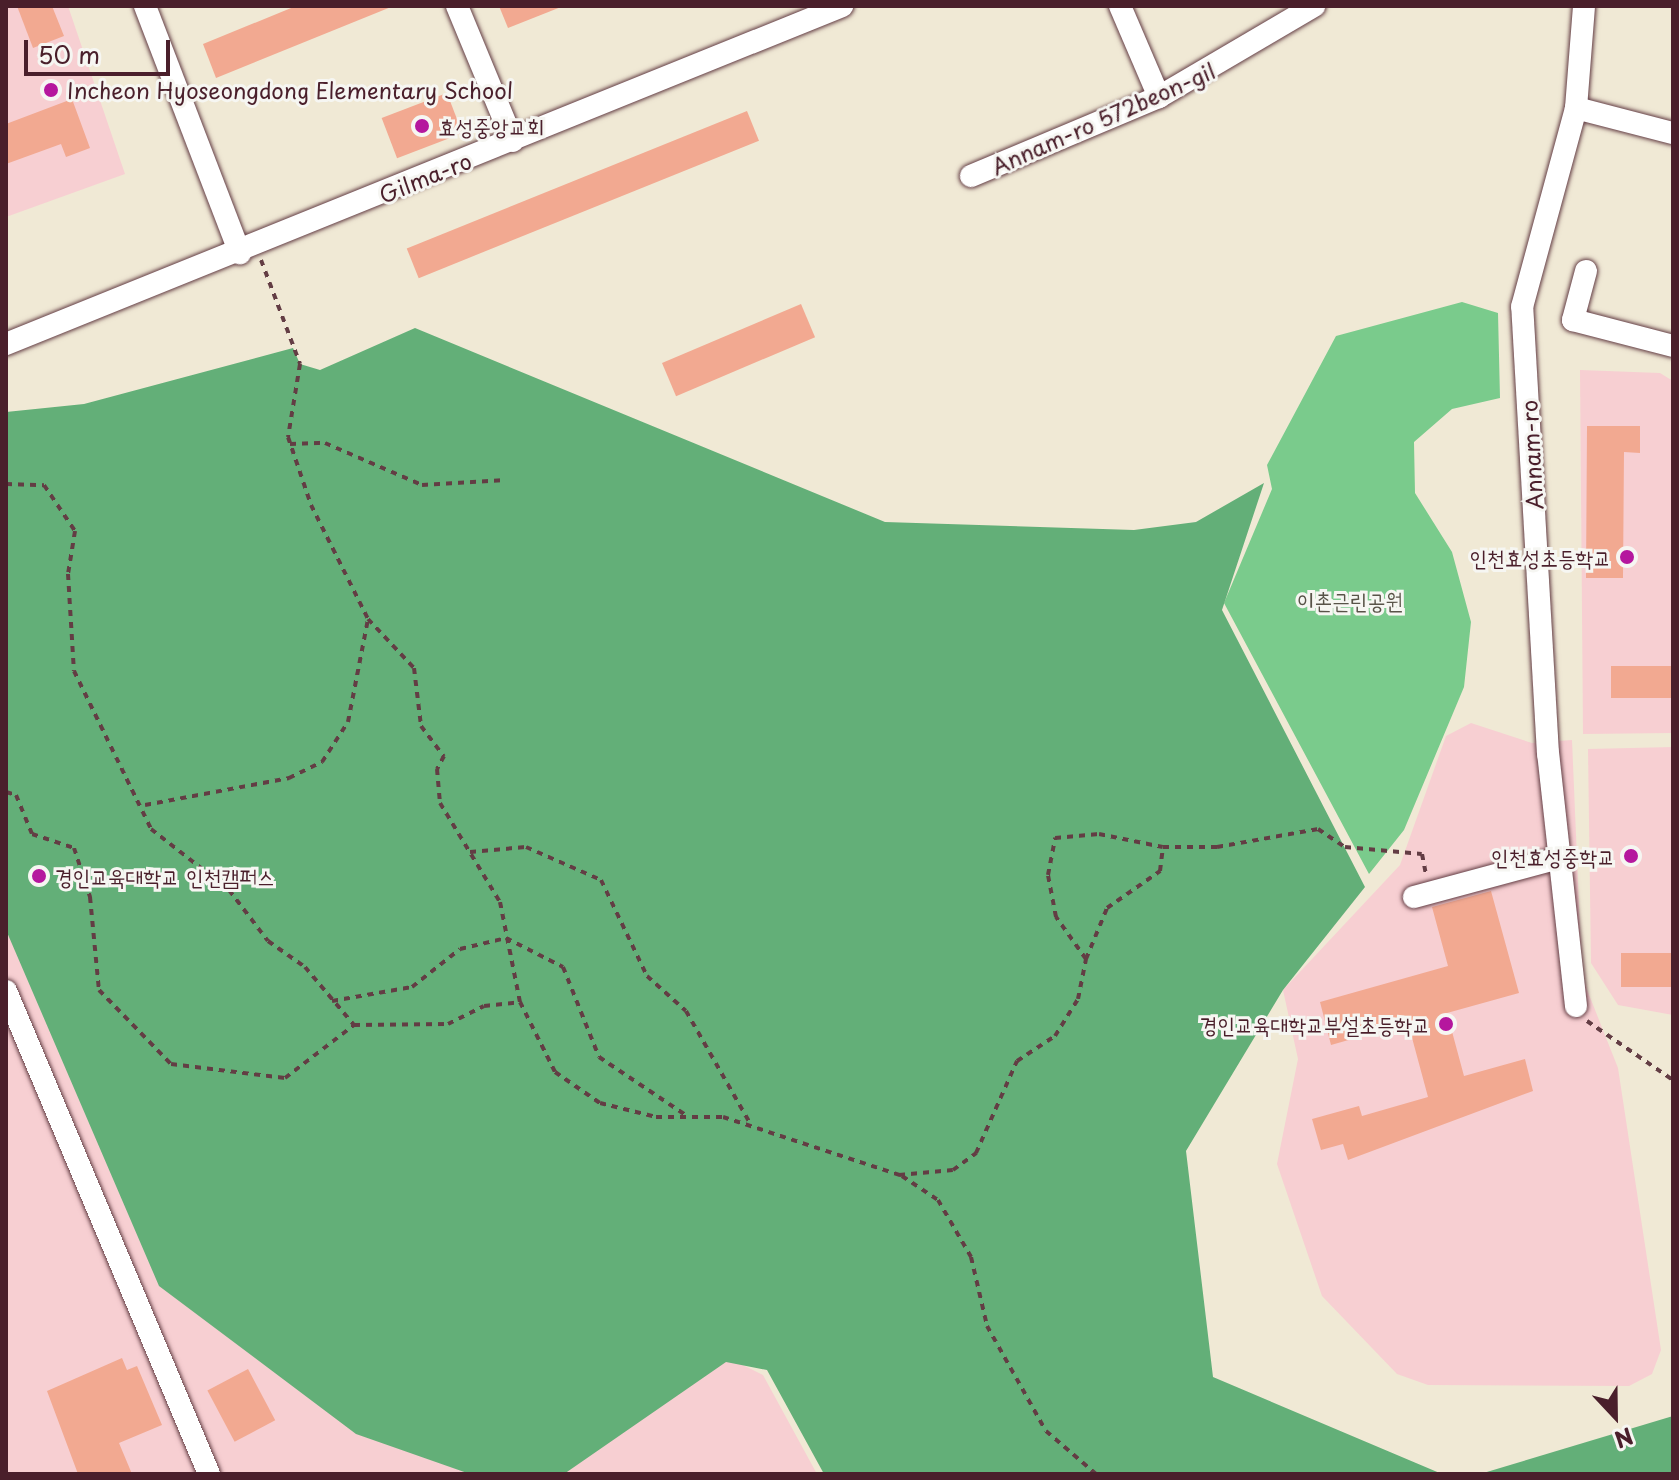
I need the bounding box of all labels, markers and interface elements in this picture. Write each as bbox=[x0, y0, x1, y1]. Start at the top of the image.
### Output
scale bar bbox=[28, 24, 174, 74]
text: 50 m bbox=[38, 36, 100, 72]
street label: Annam-ro 572beon-gil bbox=[987, 56, 1219, 180]
place label: Incheon Hyoseongdong Elementary School bbox=[67, 77, 514, 103]
marker: Incheon Hyoseongdong Elementary School bbox=[42, 81, 60, 99]
place label: 효성중앙교회 bbox=[438, 113, 544, 139]
marker: 효성중앙교회 bbox=[413, 117, 431, 135]
street label: Gilma-ro bbox=[375, 147, 475, 207]
street label: Annam-ro bbox=[1515, 399, 1547, 511]
place label: 인천효성초등학교 bbox=[1469, 544, 1611, 570]
marker: 인천효성초등학교 bbox=[1618, 548, 1636, 566]
park label: 이촌근린공원 bbox=[1297, 587, 1403, 613]
place label: 인천효성중학교 bbox=[1491, 843, 1615, 869]
marker: 인천효성중학교 bbox=[1622, 847, 1640, 865]
place label: 경인교육대학교 인천캠퍼스 bbox=[55, 863, 275, 889]
marker: 경인교육대학교 인천캠퍼스 bbox=[30, 867, 48, 885]
place label: 경인교육대학교부설초등학교 bbox=[1200, 1011, 1430, 1037]
marker: 경인교육대학교부설초등학교 bbox=[1437, 1015, 1455, 1033]
north arrow bbox=[1575, 1376, 1655, 1456]
text: N bbox=[1610, 1420, 1638, 1457]

